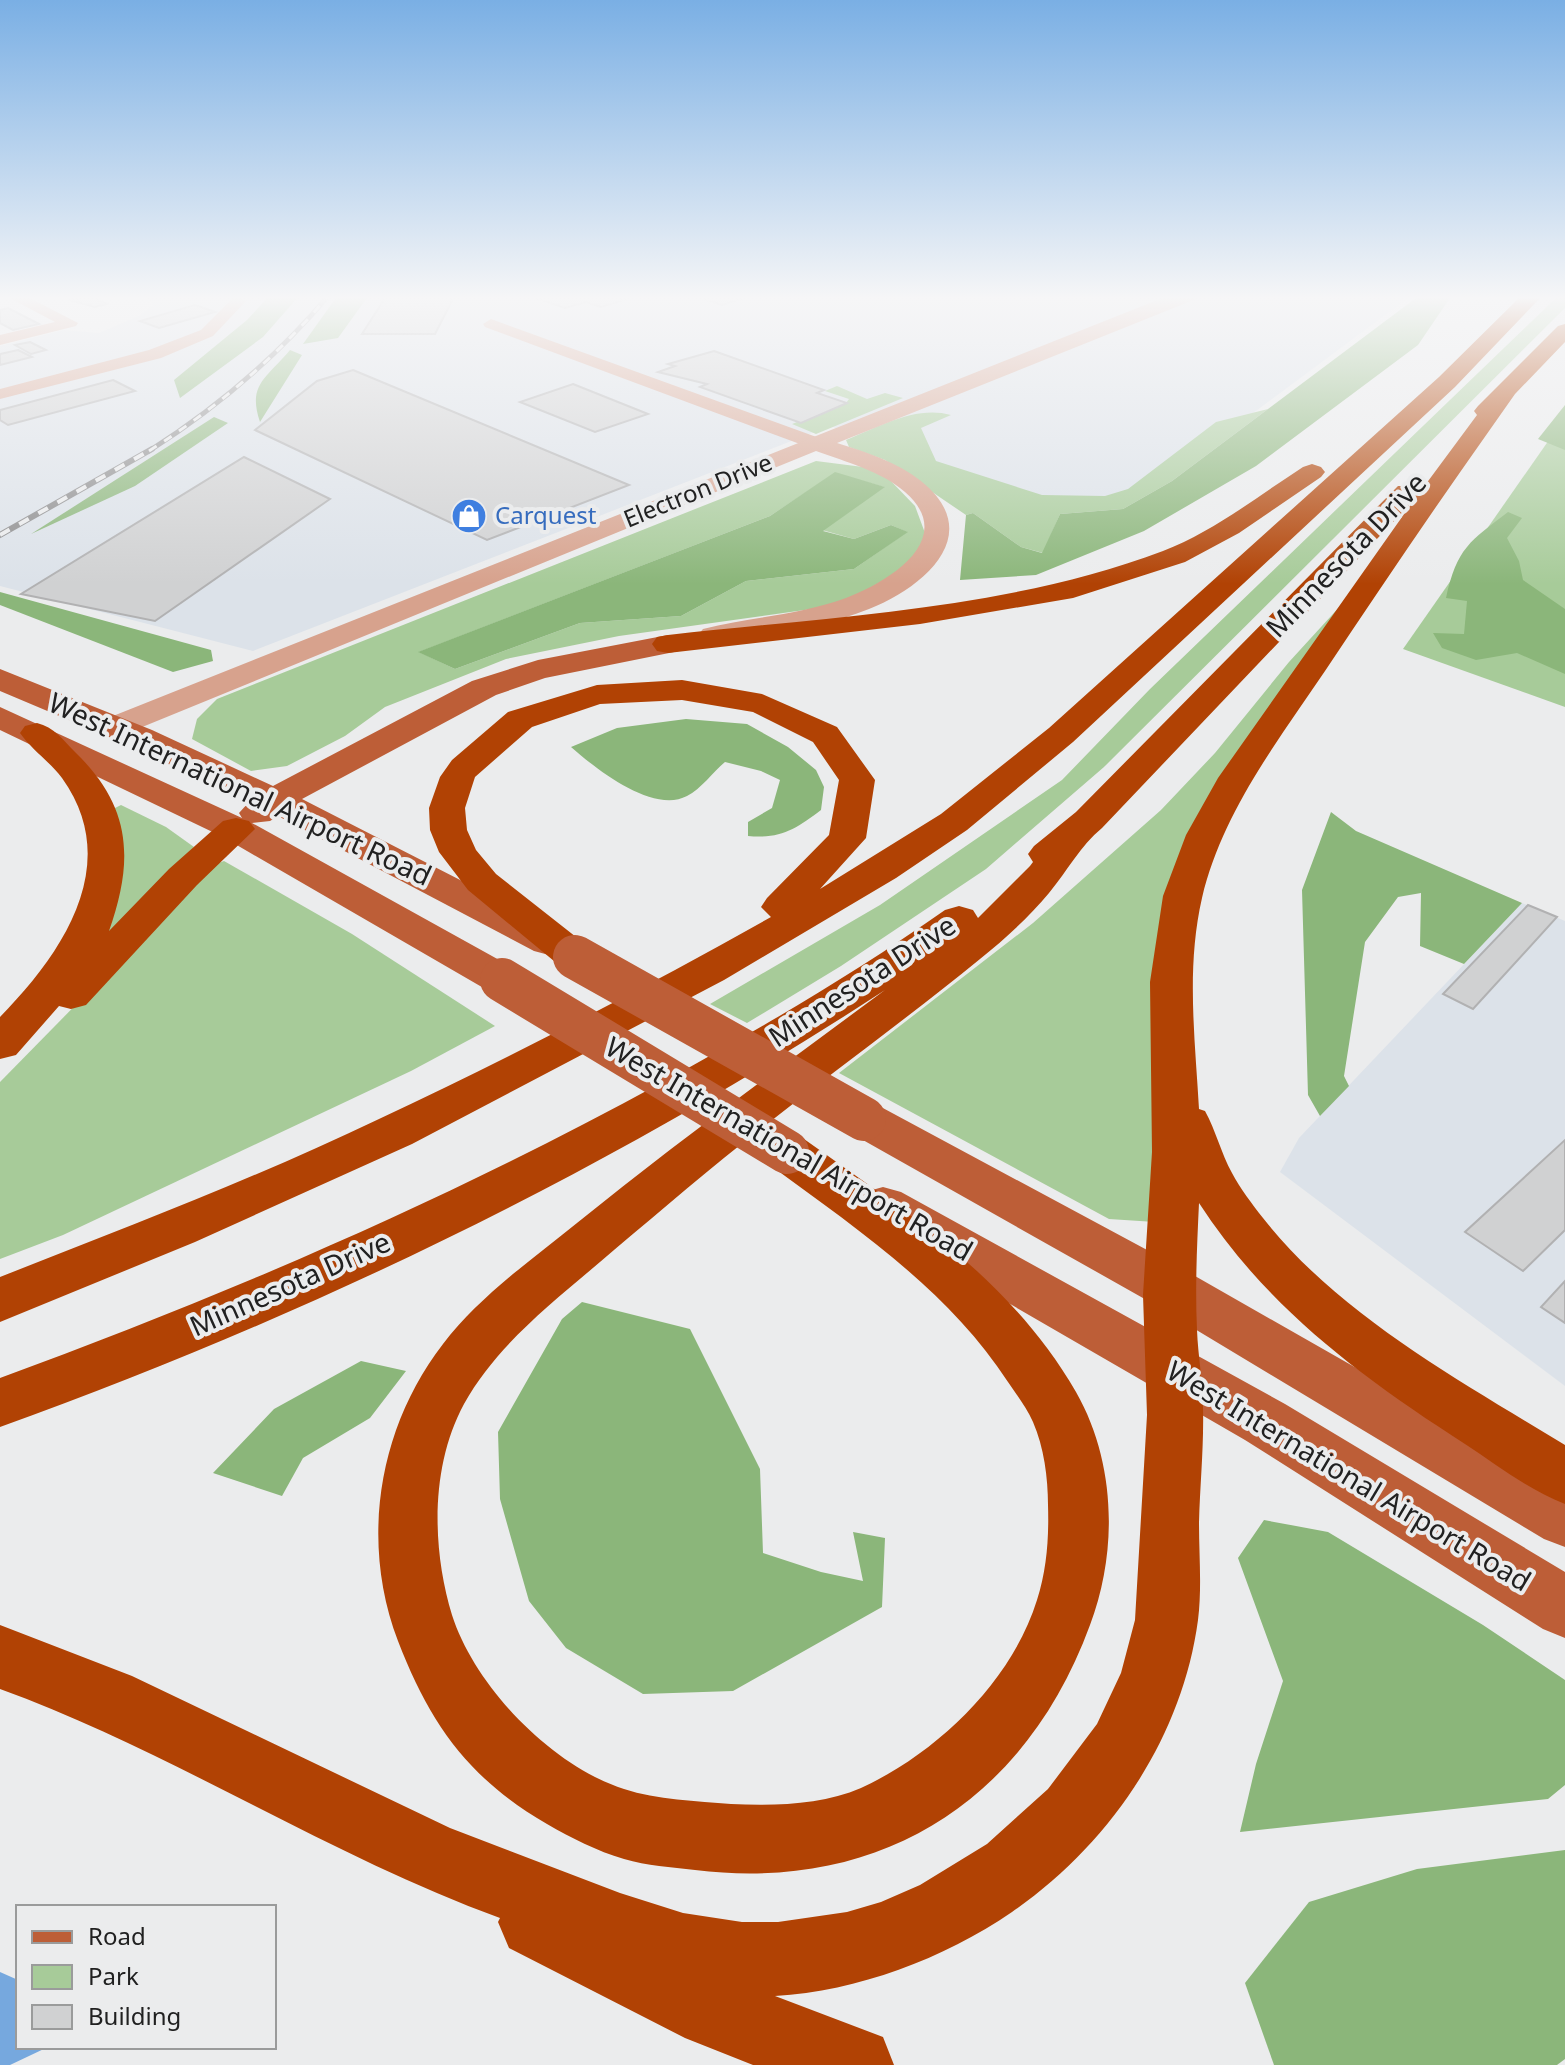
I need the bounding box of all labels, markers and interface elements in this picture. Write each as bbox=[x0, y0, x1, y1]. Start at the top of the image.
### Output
street label: Electron Drive bbox=[618, 445, 777, 534]
street label: Minnesota Drive bbox=[1257, 464, 1434, 645]
shop icon: Carquest bbox=[450, 497, 488, 535]
place label: Carquest bbox=[495, 498, 597, 531]
street label: West International Airport Road bbox=[43, 683, 438, 894]
street label: Minnesota Drive bbox=[761, 905, 962, 1055]
street label: West International Airport Road bbox=[599, 1027, 980, 1269]
street label: Minnesota Drive bbox=[183, 1222, 396, 1344]
street label: West International Airport Road bbox=[1160, 1351, 1539, 1599]
legend bbox=[16, 1905, 276, 2049]
text: Road bbox=[88, 1919, 146, 1952]
text: Park bbox=[88, 1959, 139, 1992]
text: Building bbox=[88, 1999, 181, 2032]

